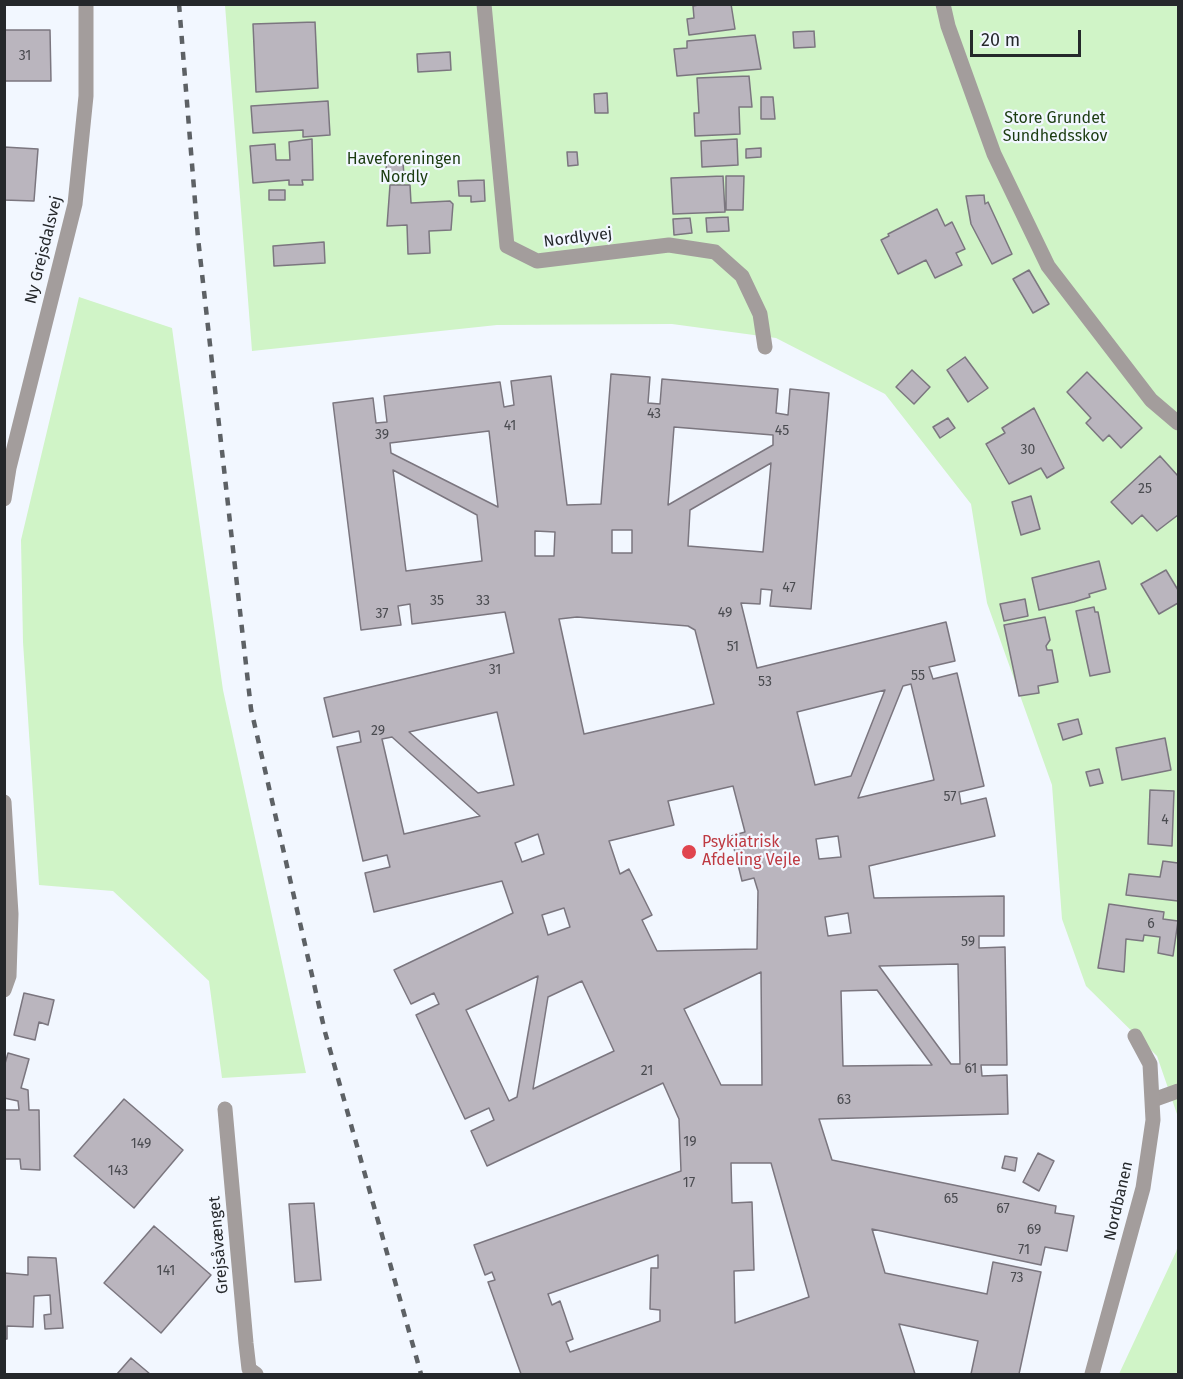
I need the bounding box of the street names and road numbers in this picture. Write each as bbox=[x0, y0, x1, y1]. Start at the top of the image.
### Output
street label: Ny Grejsdalsvej bbox=[21, 194, 67, 306]
street label: Nordlyvej bbox=[543, 224, 613, 252]
street label: Nordbanen bbox=[1101, 1159, 1137, 1243]
street label: Grejsåvænget bbox=[205, 1195, 233, 1295]

